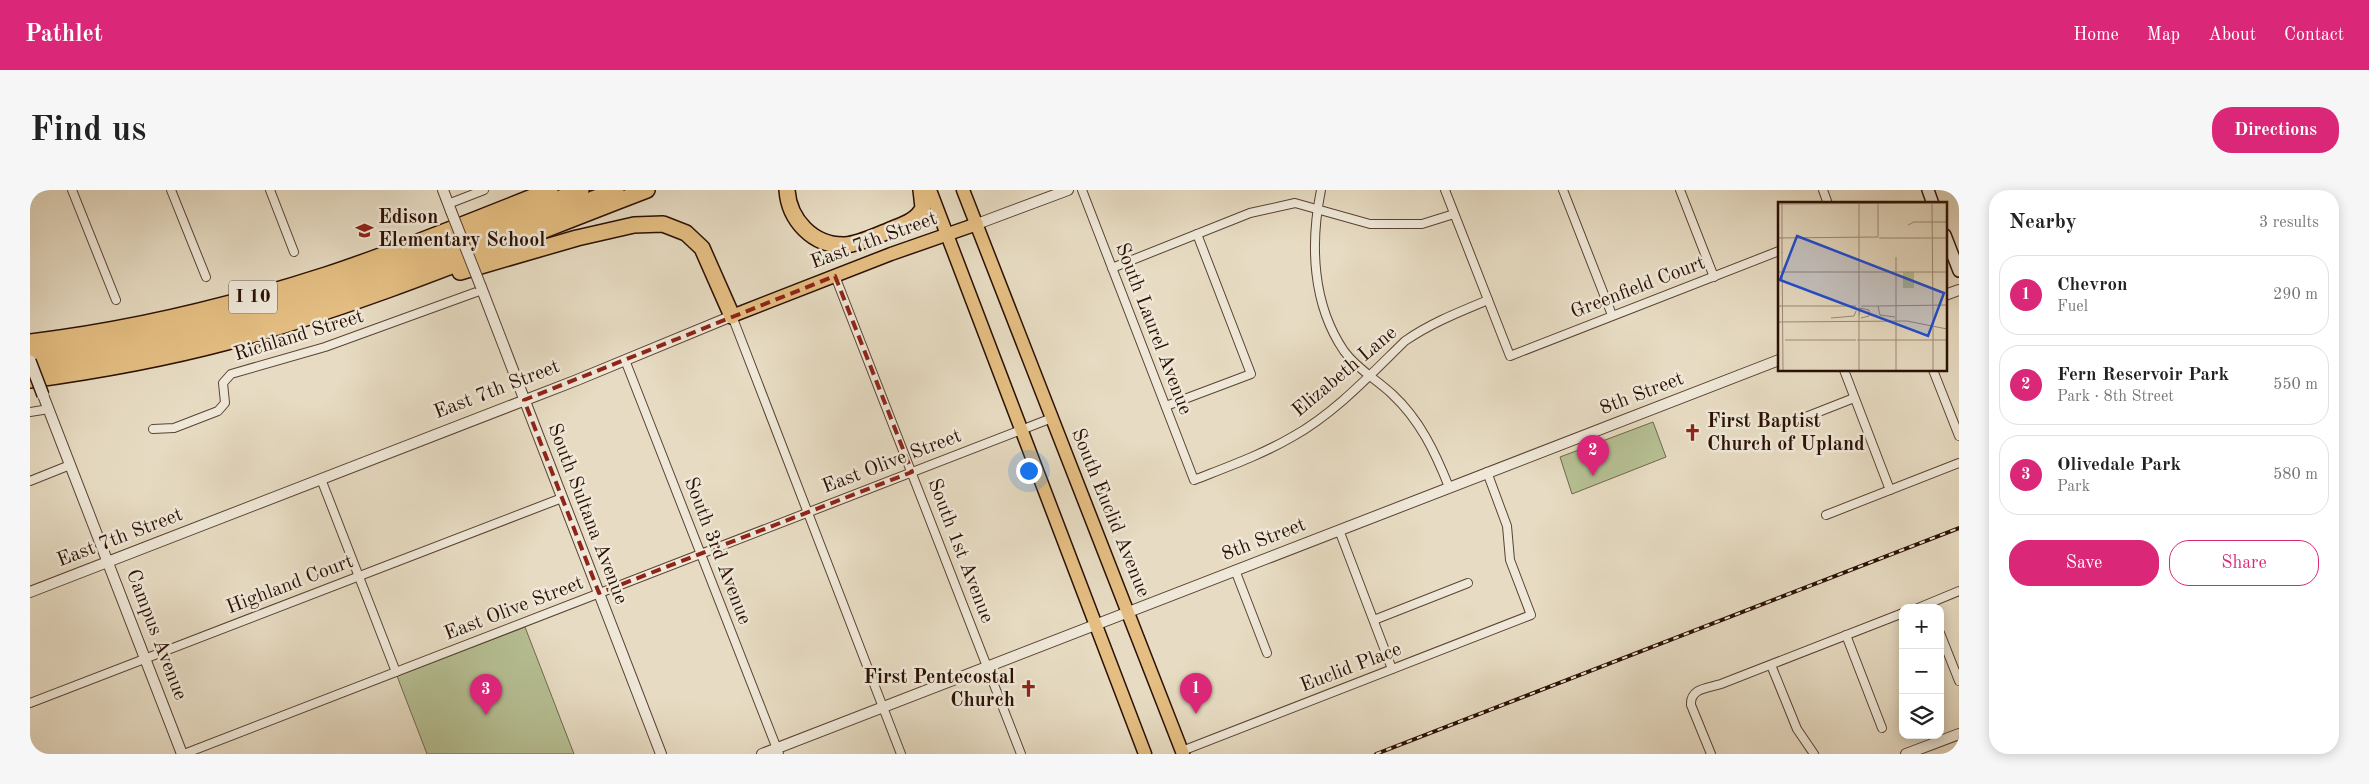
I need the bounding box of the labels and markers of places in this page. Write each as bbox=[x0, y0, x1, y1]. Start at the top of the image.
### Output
place label: Edison Elementary School bbox=[378, 208, 545, 251]
school or university icon: Edison Elementary School bbox=[354, 220, 374, 240]
place label: First Baptist Church of Upland bbox=[1707, 412, 1865, 455]
church icon: First Baptist Church of Upland bbox=[1683, 423, 1703, 443]
pin: 2 bbox=[1577, 435, 1609, 476]
place label: First Pentecostal Church bbox=[864, 668, 1015, 711]
pin: 1 bbox=[1180, 673, 1212, 714]
pin: 3 bbox=[470, 674, 502, 715]
church icon: First Pentecostal Church bbox=[1019, 679, 1039, 699]

